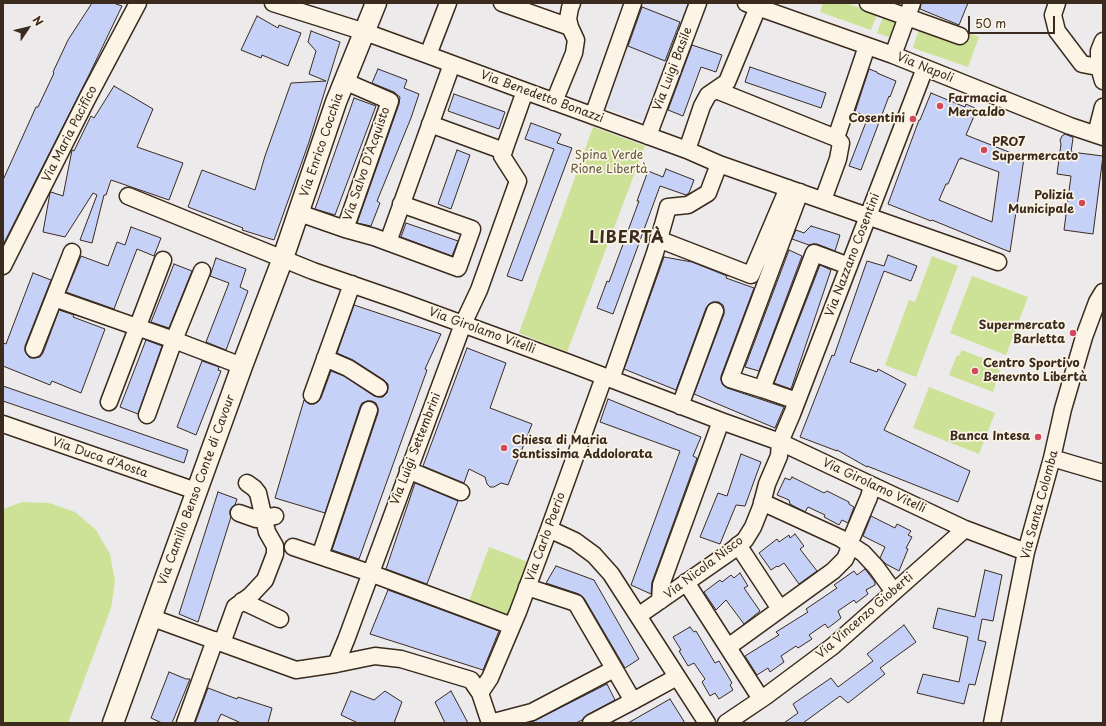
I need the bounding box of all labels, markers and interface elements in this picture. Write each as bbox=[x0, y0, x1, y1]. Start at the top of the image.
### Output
north arrow bbox=[8, 8, 48, 48]
scale bar bbox=[970, 8, 1057, 34]
text: N bbox=[29, 12, 48, 29]
text: 50 m bbox=[975, 14, 1006, 32]
street label: Via Luigi Basile bbox=[650, 25, 696, 113]
street label: Via Napoli bbox=[894, 50, 956, 86]
street label: Via Benedetto Bonazzi bbox=[478, 68, 606, 126]
street label: Via Maria Pacifico bbox=[40, 84, 100, 184]
street label: Via Enrico Cocchia bbox=[297, 91, 347, 199]
place label: Farmacia Mercaldo bbox=[948, 92, 1007, 120]
marker: Farmacia Mercaldo bbox=[935, 101, 945, 111]
street label: Via Salvo D'Acquisto bbox=[341, 105, 393, 223]
place label: Cosentini bbox=[849, 112, 905, 126]
marker: Cosentini bbox=[908, 114, 918, 124]
place label: PRO7 Supermercato bbox=[992, 136, 1078, 164]
marker: PRO7 Supermercato bbox=[979, 145, 989, 155]
park label: Spina Verde Rione Libertà bbox=[570, 149, 648, 177]
place label: Polizia Municipale bbox=[1008, 189, 1074, 217]
street label: Via Nazzano Cosentini bbox=[823, 191, 883, 319]
marker: Polizia Municipale bbox=[1077, 198, 1087, 208]
district label: LIBERTÀ bbox=[589, 229, 665, 249]
street label: Via Girolamo Vitelli bbox=[427, 305, 537, 357]
place label: Supermercato Barletta bbox=[979, 319, 1065, 347]
marker: Supermercato Barletta bbox=[1068, 328, 1078, 338]
place label: Centro Sportivo Benevnto Libertà bbox=[983, 357, 1087, 385]
marker: Centro Sportivo Benevnto Libertà bbox=[970, 366, 980, 376]
street label: Via Luigi Settembrini bbox=[388, 391, 444, 507]
street label: Via Camillo Benso Conte di Cavour bbox=[156, 393, 238, 587]
place label: Banca Intesa bbox=[949, 430, 1030, 444]
marker: Banca Intesa bbox=[1033, 432, 1043, 442]
place label: Chiesa di Maria Santissima Addolorata bbox=[512, 434, 653, 462]
street label: Via Duca d'Aosta bbox=[50, 435, 150, 481]
marker: Chiesa di Maria Santissima Addolorata bbox=[499, 443, 509, 453]
street label: Via Santa Colomba bbox=[1019, 449, 1061, 561]
street label: Via Girolamo Vitelli bbox=[820, 456, 928, 516]
street label: Via Carlo Poerio bbox=[523, 490, 569, 584]
street label: Via Nicola Nisco bbox=[662, 534, 746, 602]
street label: Via Vincenzo Gioberti bbox=[814, 570, 916, 662]

